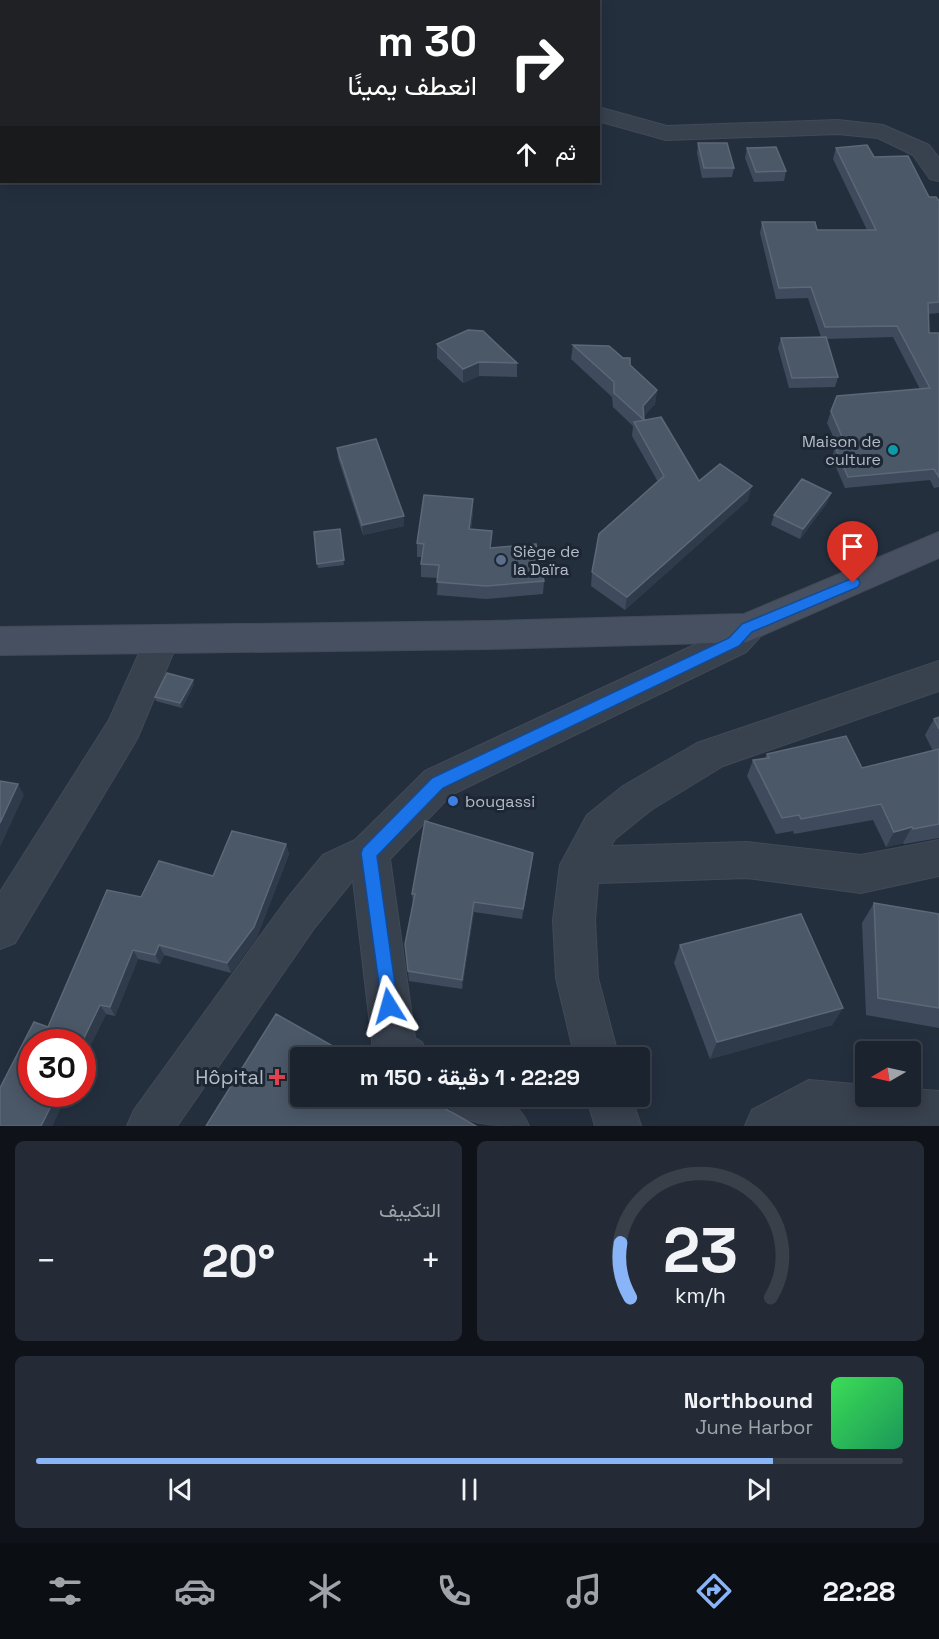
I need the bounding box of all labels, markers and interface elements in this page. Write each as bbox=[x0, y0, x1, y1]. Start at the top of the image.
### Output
text: 30 m bbox=[378, 15, 477, 68]
icon: right bbox=[498, 24, 576, 102]
text: انعطف يمينًا bbox=[347, 68, 477, 103]
icon: ahead bbox=[510, 138, 543, 171]
text: ثم bbox=[555, 138, 576, 166]
place label: Maison de culture bbox=[802, 431, 881, 470]
marker: Maison de culture bbox=[886, 443, 900, 457]
pin bbox=[827, 521, 878, 583]
icon: arrive bbox=[836, 530, 869, 563]
place label: Siège de la Daïra bbox=[513, 541, 580, 580]
marker: Siège de la Daïra bbox=[494, 553, 508, 567]
place label: bougassi bbox=[465, 791, 535, 812]
marker: bougassi bbox=[446, 794, 460, 808]
position arrow bbox=[357, 974, 421, 1038]
speed limit sign: 30 bbox=[18, 1029, 96, 1107]
north arrow bbox=[855, 1041, 921, 1107]
map controls bbox=[855, 1041, 921, 1107]
text: 22:29 · 1 دقيقة · 150 m bbox=[360, 1063, 580, 1091]
place label: Hôpital bbox=[195, 1064, 264, 1090]
marker: Hôpital bbox=[268, 1068, 286, 1086]
text: التكييف bbox=[379, 1197, 441, 1223]
text: 23 bbox=[663, 1211, 738, 1290]
text: 20° bbox=[202, 1233, 275, 1290]
text: − bbox=[36, 1240, 56, 1282]
text: + bbox=[421, 1240, 441, 1282]
text: km/h bbox=[675, 1282, 726, 1309]
text: Northbound bbox=[684, 1386, 813, 1414]
text: June Harbor bbox=[695, 1414, 813, 1440]
icon: previous bbox=[164, 1473, 197, 1506]
icon: pause bbox=[453, 1473, 486, 1506]
icon: next bbox=[742, 1473, 775, 1506]
icon: filters bbox=[44, 1570, 86, 1612]
icon: car bbox=[174, 1570, 216, 1612]
icon: climate bbox=[304, 1570, 346, 1612]
icon: phone bbox=[433, 1570, 475, 1612]
icon: music bbox=[563, 1570, 605, 1612]
icon: directions bbox=[693, 1570, 735, 1612]
text: 22:28 bbox=[823, 1574, 895, 1609]

